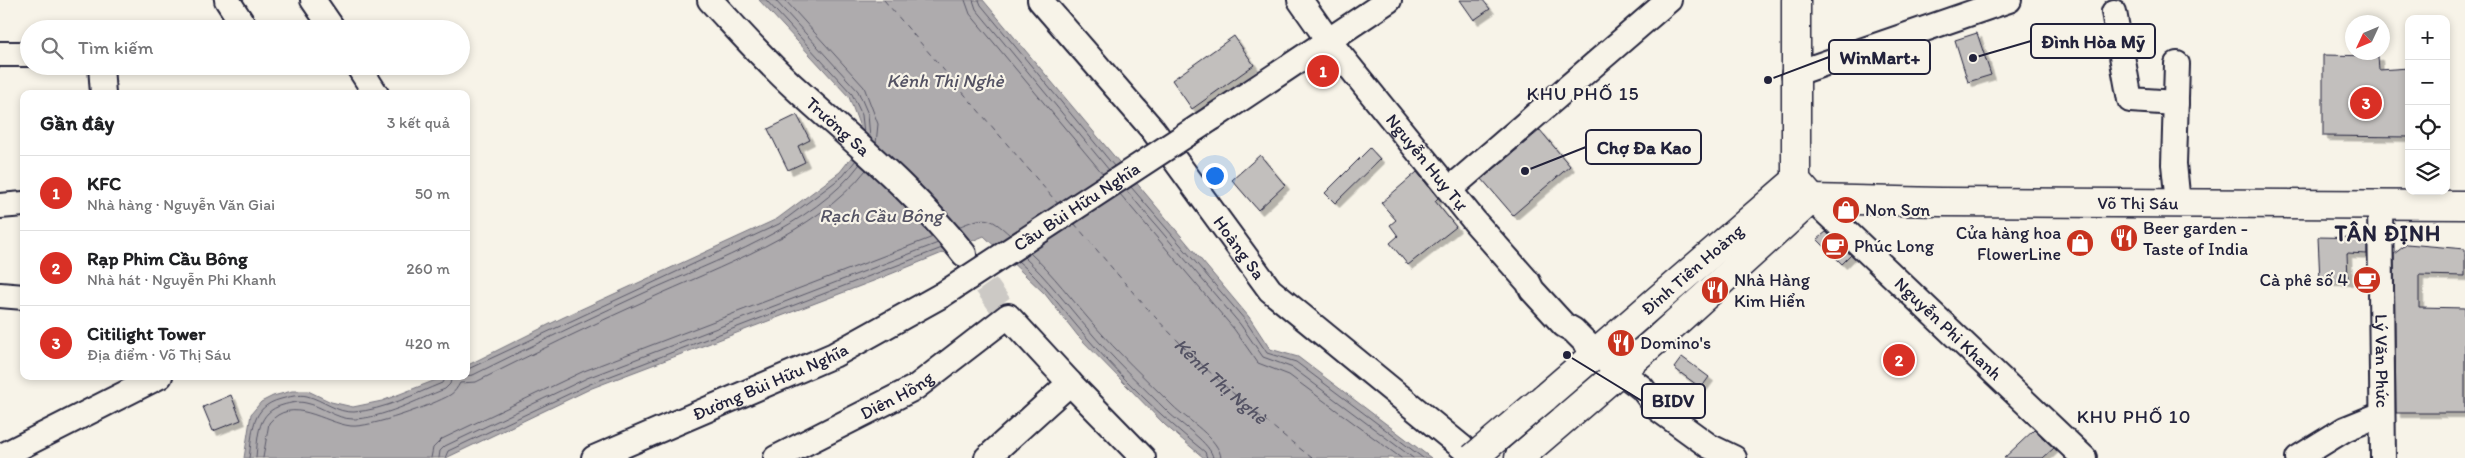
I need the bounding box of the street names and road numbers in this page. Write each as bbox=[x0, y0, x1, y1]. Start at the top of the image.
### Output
street label: Trường Sa bbox=[801, 92, 875, 161]
street label: Nguyễn Huy Tự bbox=[1381, 109, 1473, 215]
street label: Cầu Bùi Hữu Nghĩa bbox=[1009, 157, 1144, 256]
street label: Võ Thị Sáu bbox=[2097, 192, 2179, 214]
street label: Hoàng Sa bbox=[1208, 212, 1270, 284]
street label: Đinh Tiên Hoàng bbox=[1637, 219, 1749, 320]
street label: Nguyễn Phi Khanh bbox=[1890, 272, 2006, 385]
street label: Lý Văn Phức bbox=[2370, 314, 2393, 408]
street label: Đường Bùi Hữu Nghĩa bbox=[689, 338, 852, 425]
street label: Diên Hồng bbox=[856, 366, 939, 424]

